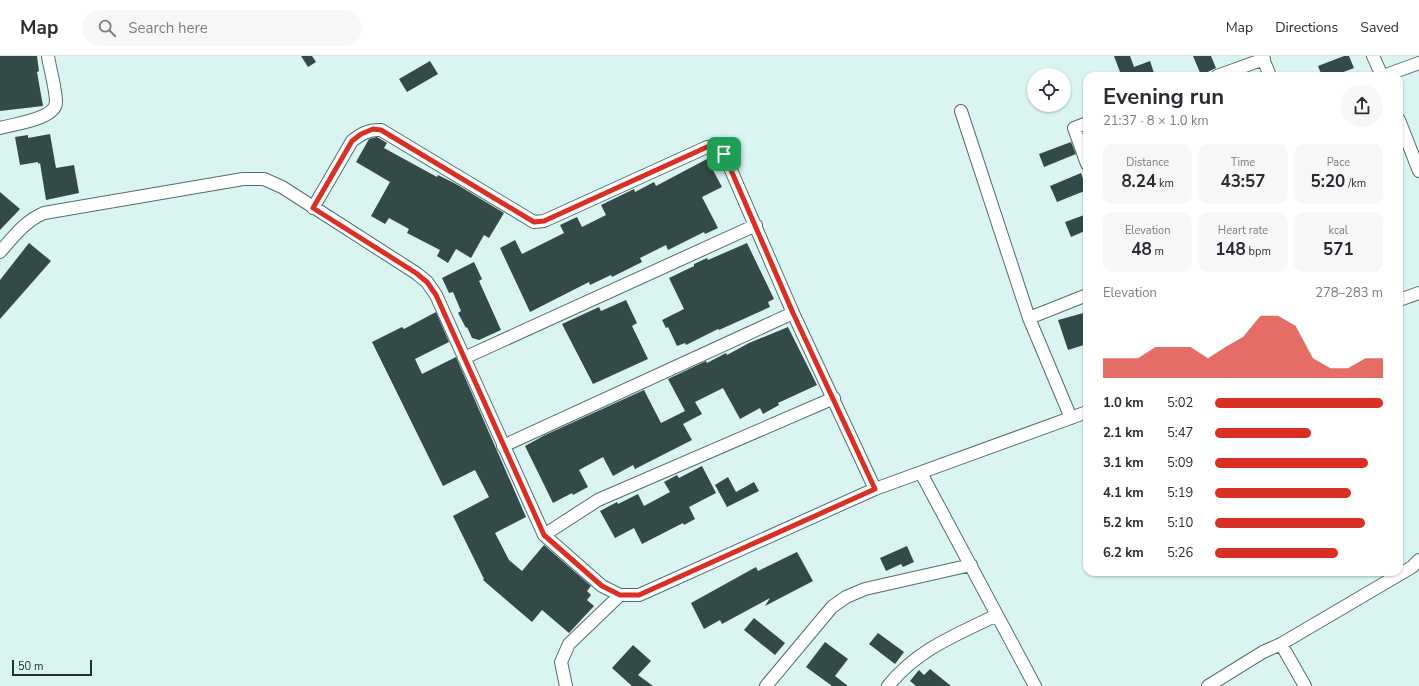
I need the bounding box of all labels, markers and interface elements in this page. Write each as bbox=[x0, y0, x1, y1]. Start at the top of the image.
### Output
search box bbox=[82, 10, 362, 46]
text: Map bbox=[20, 15, 58, 41]
icon: search bbox=[96, 17, 118, 39]
text: Search here bbox=[128, 18, 208, 38]
text: Map bbox=[1226, 18, 1253, 37]
text: Directions bbox=[1275, 18, 1338, 37]
text: Saved bbox=[1360, 18, 1399, 37]
map controls bbox=[1027, 68, 1071, 112]
button: locate bbox=[1027, 68, 1071, 112]
text: Evening run bbox=[1103, 82, 1224, 112]
button: share bbox=[1341, 85, 1383, 127]
text: 21:37 · 8 × 1.0 km bbox=[1103, 112, 1209, 130]
pin bbox=[707, 137, 741, 171]
icon: arrive bbox=[713, 143, 735, 165]
text: Distance bbox=[1126, 155, 1169, 170]
text: Time bbox=[1231, 155, 1255, 170]
text: Pace bbox=[1327, 155, 1350, 170]
text: 8.24 bbox=[1121, 170, 1156, 193]
text: 43:57 bbox=[1220, 170, 1266, 193]
text: 5:20 bbox=[1311, 170, 1345, 193]
text: km bbox=[1156, 176, 1174, 191]
text: /km bbox=[1345, 176, 1366, 191]
text: Elevation bbox=[1125, 223, 1170, 238]
text: Heart rate bbox=[1218, 223, 1268, 238]
text: kcal bbox=[1329, 223, 1348, 238]
text: 48 bbox=[1131, 238, 1152, 261]
text: 148 bbox=[1215, 238, 1246, 261]
text: 571 bbox=[1323, 238, 1354, 261]
text: m bbox=[1152, 244, 1164, 259]
text: bpm bbox=[1246, 244, 1271, 259]
text: Elevation bbox=[1103, 284, 1157, 302]
text: 278–283 m bbox=[1315, 284, 1383, 302]
text: 1.0 km bbox=[1103, 394, 1144, 412]
text: 5:02 bbox=[1167, 394, 1193, 412]
text: 2.1 km bbox=[1103, 424, 1144, 442]
text: 5:47 bbox=[1167, 424, 1193, 442]
text: 3.1 km bbox=[1103, 454, 1144, 472]
text: 5:09 bbox=[1167, 454, 1193, 472]
text: 4.1 km bbox=[1103, 484, 1144, 502]
text: 5:19 bbox=[1167, 484, 1193, 502]
text: 5.2 km bbox=[1103, 514, 1144, 532]
text: 5:10 bbox=[1167, 514, 1193, 532]
text: 6.2 km bbox=[1103, 544, 1144, 562]
text: 5:26 bbox=[1167, 544, 1193, 562]
scale bar bbox=[12, 658, 92, 677]
text: 50 m bbox=[18, 659, 43, 674]

